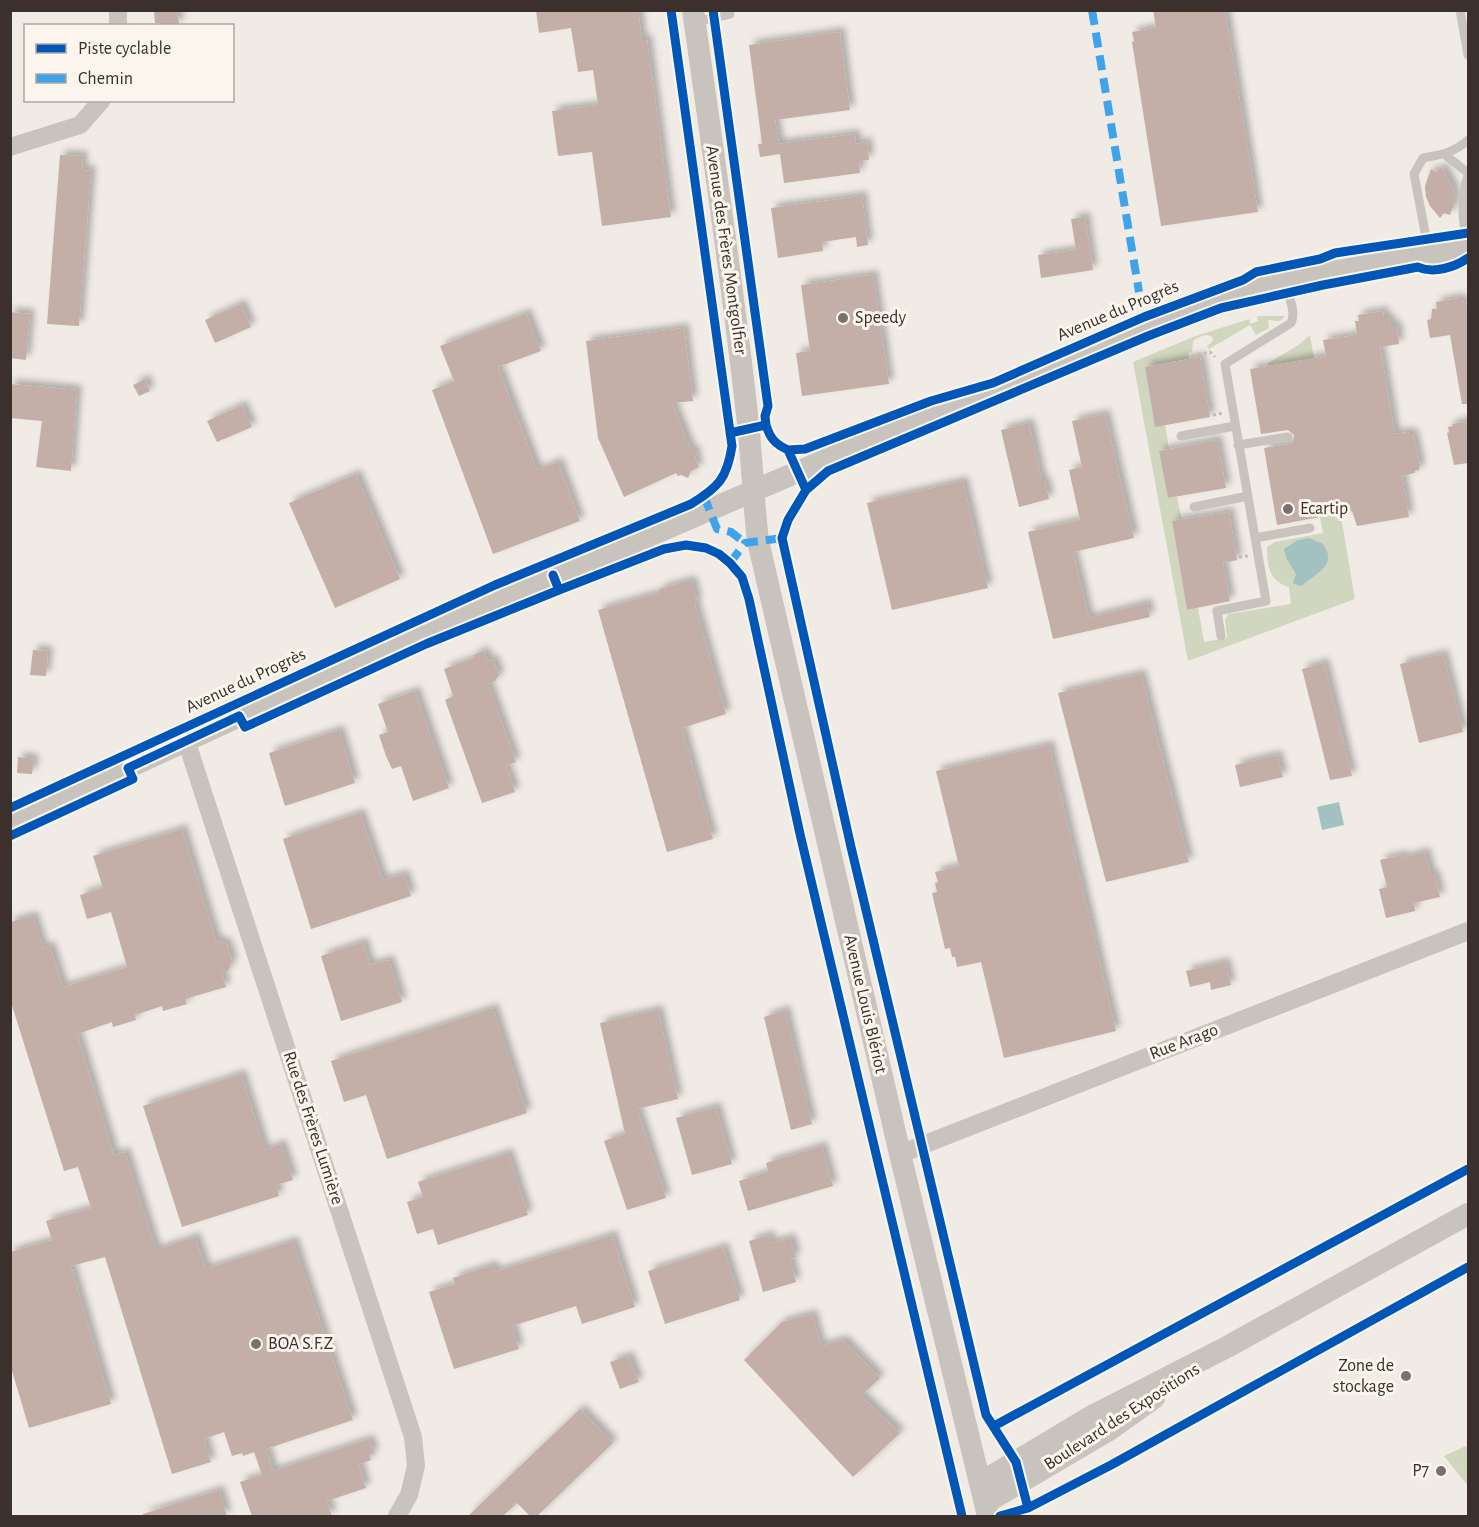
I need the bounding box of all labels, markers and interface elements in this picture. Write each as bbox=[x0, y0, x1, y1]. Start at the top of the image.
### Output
legend bbox=[24, 24, 234, 102]
text: Piste cyclable bbox=[78, 40, 171, 58]
text: Chemin bbox=[78, 70, 133, 88]
street label: Avenue des Frères Montgolfier bbox=[702, 144, 750, 356]
street label: Avenue du Progrès bbox=[1055, 277, 1181, 345]
place label: Speedy bbox=[855, 309, 907, 327]
marker: Speedy bbox=[836, 311, 850, 325]
place label: Ecartip bbox=[1300, 500, 1348, 518]
marker: Ecartip bbox=[1281, 502, 1295, 516]
street label: Avenue du Progrès bbox=[183, 645, 309, 717]
street label: Avenue Louis Blériot bbox=[840, 933, 890, 1075]
street label: Rue Arago bbox=[1147, 1021, 1221, 1063]
street label: Rue des Frères Lumière bbox=[280, 1049, 346, 1207]
place label: BOA S.F.Z bbox=[268, 1335, 333, 1353]
marker: BOA S.F.Z bbox=[249, 1337, 263, 1351]
place label: Zone de stockage bbox=[1333, 1357, 1394, 1396]
street label: Boulevard des Expositions bbox=[1041, 1360, 1203, 1474]
marker: Zone de stockage bbox=[1399, 1369, 1413, 1383]
place label: P7 bbox=[1412, 1462, 1429, 1480]
marker: P7 bbox=[1434, 1464, 1448, 1478]

